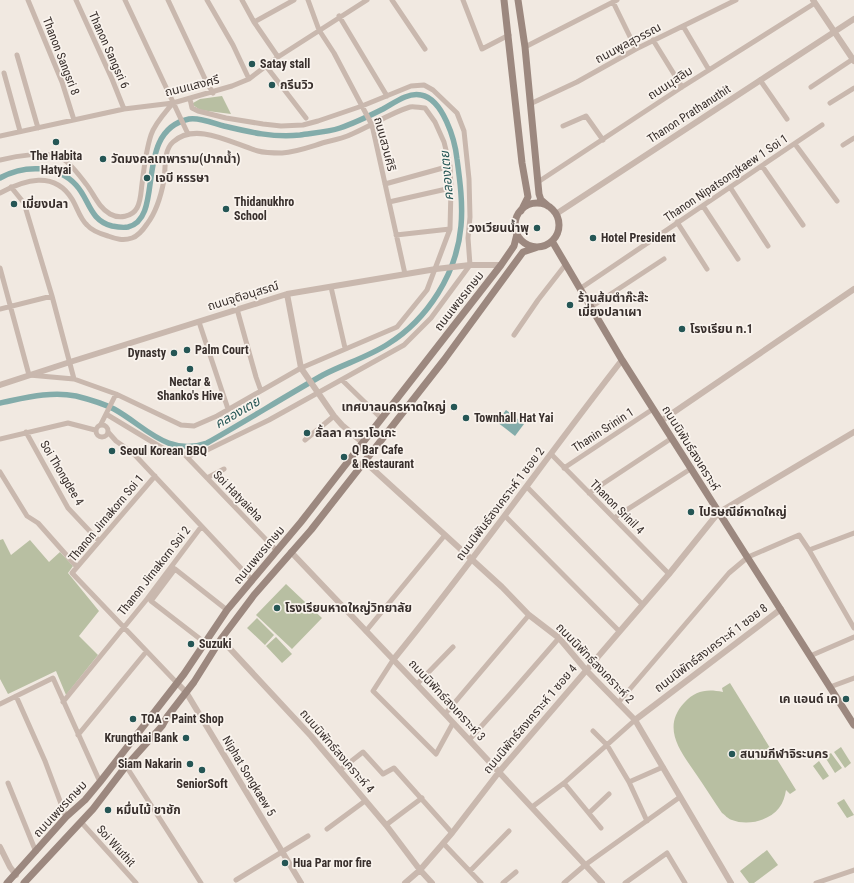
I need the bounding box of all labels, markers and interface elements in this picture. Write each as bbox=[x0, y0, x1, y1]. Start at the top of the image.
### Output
street label: Thanon Sangsri 6 bbox=[86, 9, 132, 91]
street label: Thanon Sangsri 8 bbox=[40, 15, 82, 97]
street label: ถนนพูลสุวรรณ bbox=[593, 20, 663, 66]
place label: Satay stall bbox=[260, 57, 310, 71]
marker: Satay stall bbox=[247, 59, 257, 69]
street label: ถนนมุสลิม bbox=[645, 63, 695, 103]
street label: ถนนเเสงศรี bbox=[163, 72, 221, 100]
place label: กรีนวิว bbox=[280, 78, 314, 92]
marker: กรีนวิว bbox=[267, 80, 277, 90]
street label: Thanon Prathanuthit bbox=[645, 82, 734, 146]
street label: ถนนสวนศิริ bbox=[371, 115, 399, 173]
street label: Thanon Nipatsongkaew 1 Soi 1 bbox=[661, 131, 791, 225]
marker: The Habita Hatyai bbox=[51, 137, 61, 147]
place label: The Habita Hatyai bbox=[30, 149, 82, 177]
water label: คลองเตย bbox=[437, 149, 456, 201]
place label: วัดมงคลเทพาราม(ปากน้ำ) bbox=[111, 150, 240, 166]
marker: วัดมงคลเทพาราม(ปากน้ำ) bbox=[98, 154, 108, 164]
place label: เจบี หรรษา bbox=[155, 171, 209, 185]
marker: เจบี หรรษา bbox=[142, 173, 152, 183]
place label: เมี่ยงปลา bbox=[22, 195, 68, 211]
place label: Thidanukhro School bbox=[234, 195, 294, 223]
marker: เมี่ยงปลา bbox=[9, 199, 19, 209]
marker: Thidanukhro School bbox=[221, 204, 231, 214]
place label: วงเวียนน้ำพุ bbox=[469, 219, 529, 235]
marker: วงเวียนน้ำพุ bbox=[532, 223, 542, 233]
place label: Hotel President bbox=[601, 231, 676, 245]
marker: Hotel President bbox=[588, 233, 598, 243]
street label: ถนนเพชรเกษม bbox=[431, 268, 487, 334]
street label: ถนนจุติอนุสรณ์ bbox=[206, 279, 280, 313]
place label: ร้านส้มตำก๊ะส๊ะ เมี่ยงปลาเผา bbox=[578, 291, 649, 319]
marker: ร้านส้มตำก๊ะส๊ะ เมี่ยงปลาเผา bbox=[565, 300, 575, 310]
place label: โรงเรียน ท.1 bbox=[690, 322, 753, 336]
marker: โรงเรียน ท.1 bbox=[677, 324, 687, 334]
place label: Palm Court bbox=[195, 343, 249, 357]
marker: Palm Court bbox=[182, 345, 192, 355]
place label: Dynasty bbox=[128, 346, 167, 360]
marker: Dynasty bbox=[169, 348, 179, 358]
marker: Nectar & Shanko's Hive bbox=[185, 364, 195, 374]
place label: Nectar & Shanko's Hive bbox=[157, 375, 223, 403]
water label: คลองเตย bbox=[212, 393, 264, 431]
place label: เทศบาลนครหาดใหญ่ bbox=[341, 400, 446, 414]
marker: เทศบาลนครหาดใหญ่ bbox=[449, 402, 459, 412]
street label: ถนนนิพันธ์สงเคราะห์ bbox=[659, 403, 723, 493]
street label: Thanin Srinin 1 bbox=[570, 405, 636, 455]
place label: Townhall Hat Yai bbox=[474, 411, 553, 425]
marker: Townhall Hat Yai bbox=[461, 413, 471, 423]
place label: ลั้ลลา คาราโอเกะ bbox=[315, 424, 396, 440]
marker: ลั้ลลา คาราโอเกะ bbox=[302, 428, 312, 438]
street label: Soi Thongdee 4 bbox=[37, 438, 87, 508]
place label: Q Bar Cafe & Restaurant bbox=[352, 443, 414, 471]
place label: Seoul Korean BBQ bbox=[120, 444, 207, 458]
street label: ถนนนิพันธ์สงเคราะห์ 1 ซอย 2 bbox=[453, 445, 547, 563]
marker: Seoul Korean BBQ bbox=[107, 446, 117, 456]
marker: Q Bar Cafe & Restaurant bbox=[339, 452, 349, 462]
street label: Soi Hatyaieha bbox=[210, 468, 266, 524]
street label: Thanon Jirnakorn Soi 1 bbox=[66, 472, 146, 564]
street label: Thanon Srinil 4 bbox=[587, 477, 647, 537]
place label: ไปรษณีย์หาดใหญ่ bbox=[699, 505, 787, 519]
marker: ไปรษณีย์หาดใหญ่ bbox=[686, 507, 696, 517]
street label: ถนนเพชรเกษม bbox=[231, 523, 287, 587]
street label: Thanon Jirnakorn Soi 2 bbox=[115, 524, 193, 618]
place label: โรงเรียนหาดใหญ่วิทยาลัย bbox=[285, 601, 412, 615]
street label: ถนนนิพัทธ์สงเคราะห์ 1 ซอย 8 bbox=[652, 601, 770, 695]
marker: โรงเรียนหาดใหญ่วิทยาลัย bbox=[272, 603, 282, 613]
street label: ถนนนิพัทธ์สงเคราะห์ 2 bbox=[553, 620, 637, 706]
place label: Suzuki bbox=[199, 637, 231, 651]
marker: Suzuki bbox=[186, 639, 196, 649]
street label: ถนนนิพัทธ์สงเคราะห์ 3 bbox=[406, 656, 488, 744]
street label: ถนนนิพัทธ์สงเคราะห์ 1 ซอย 4 bbox=[480, 662, 580, 776]
place label: เค แอนด์ เค bbox=[779, 692, 838, 706]
marker: เค แอนด์ เค bbox=[841, 694, 851, 704]
street label: ถนนนิพัทธ์สงเคราะห์ 4 bbox=[297, 706, 377, 796]
place label: TOA - Paint Shop bbox=[141, 712, 224, 726]
marker: TOA - Paint Shop bbox=[128, 714, 138, 724]
place label: Krungthai Bank bbox=[104, 731, 178, 745]
marker: Krungthai Bank bbox=[181, 733, 191, 743]
street label: Niphat Songkaew 5 bbox=[220, 733, 279, 819]
place label: สนามกีฬาจิระนคร bbox=[740, 747, 828, 761]
marker: สนามกีฬาจิระนคร bbox=[727, 749, 737, 759]
place label: Siam Nakarin bbox=[118, 757, 182, 771]
marker: Siam Nakarin bbox=[185, 759, 195, 769]
marker: SeniorSoft bbox=[197, 765, 207, 775]
place label: SeniorSoft bbox=[176, 777, 228, 791]
street label: ถนนเพชรเกษม bbox=[30, 778, 90, 840]
place label: หมื่นไม้ ชาชัก bbox=[116, 801, 181, 817]
marker: หมื่นไม้ ชาชัก bbox=[103, 805, 113, 815]
street label: Soi Wiuthit bbox=[94, 822, 139, 870]
place label: Hua Par mor fire bbox=[293, 856, 372, 870]
marker: Hua Par mor fire bbox=[280, 858, 290, 868]

